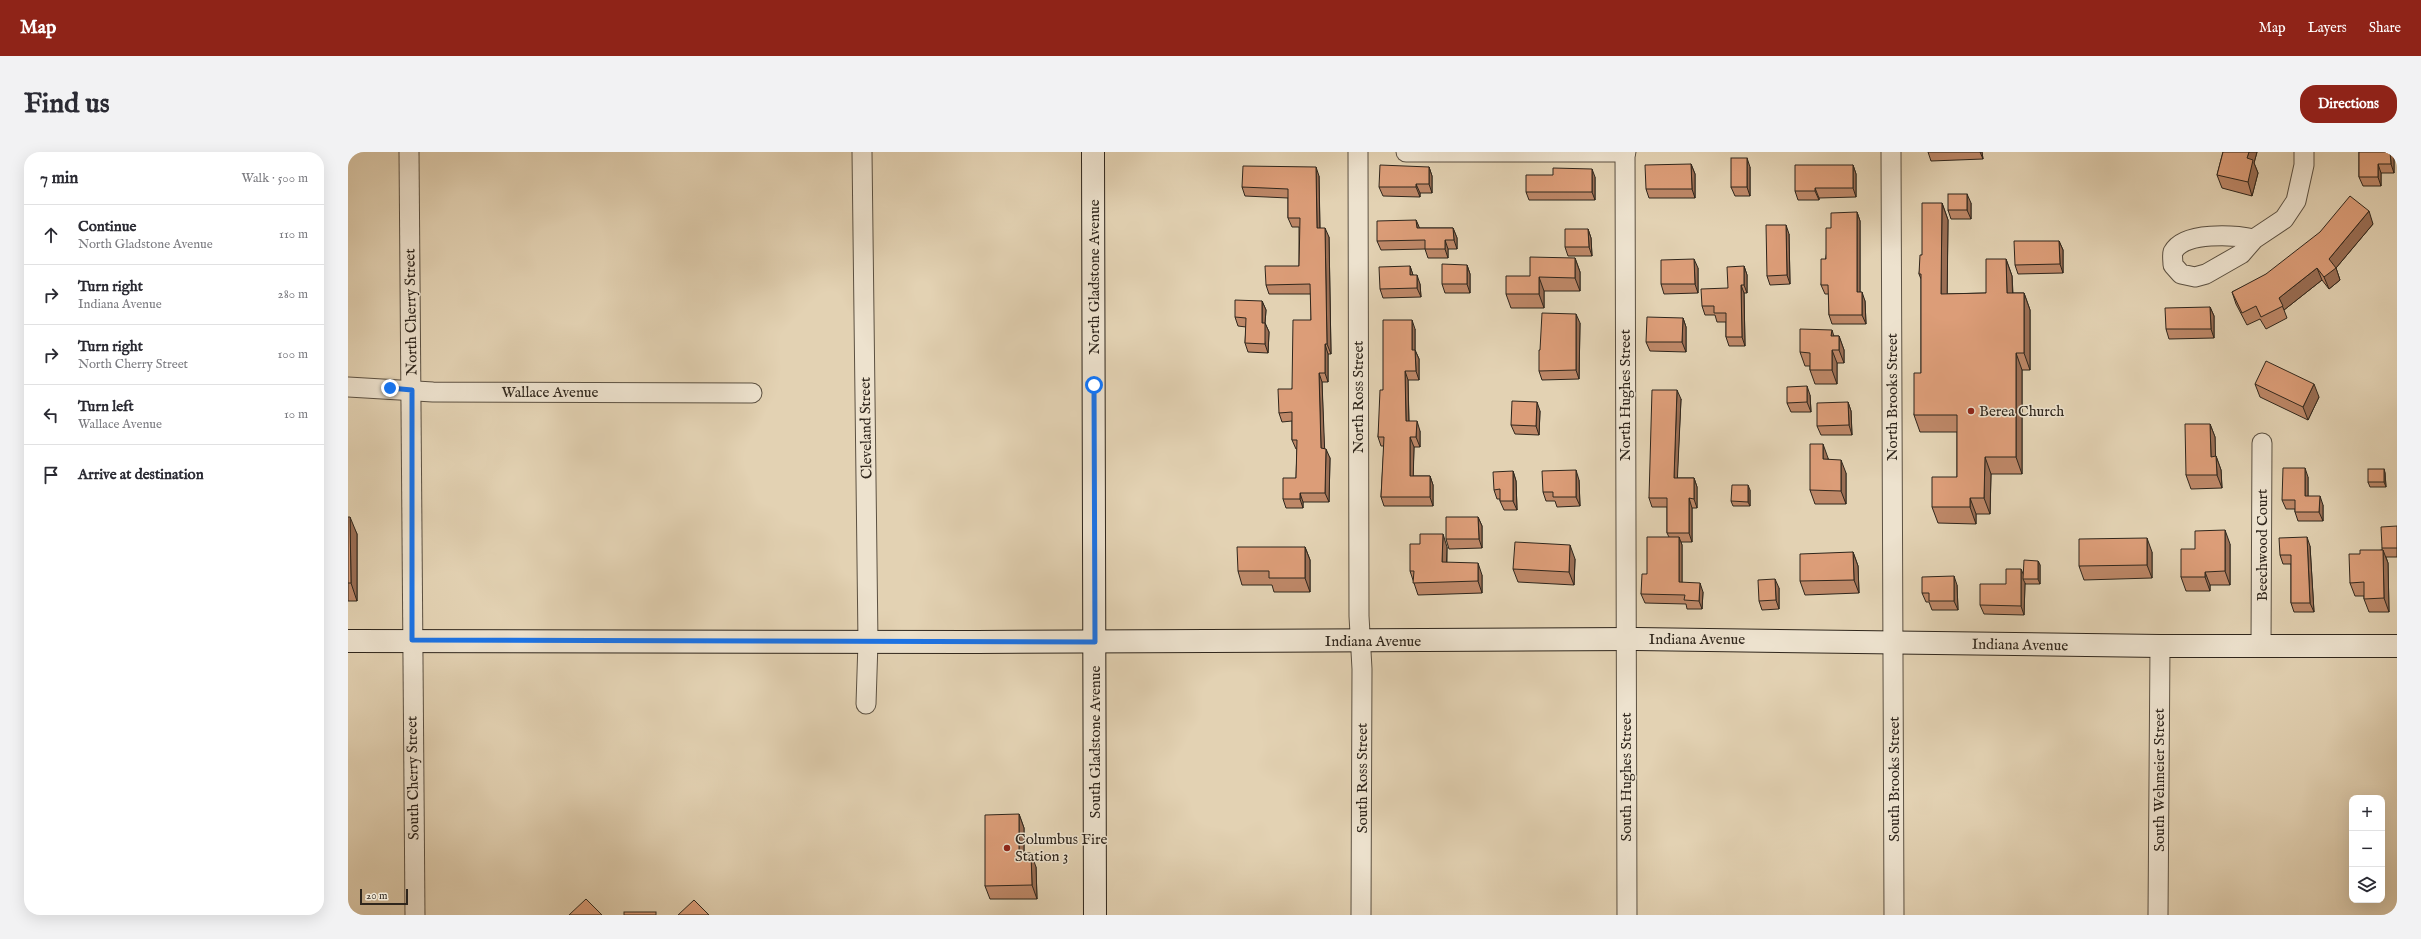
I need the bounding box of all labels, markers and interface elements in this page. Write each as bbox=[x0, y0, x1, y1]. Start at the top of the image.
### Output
text: Map bbox=[20, 16, 56, 40]
text: Map bbox=[2259, 19, 2286, 37]
text: Layers bbox=[2308, 19, 2347, 37]
text: Share bbox=[2369, 19, 2401, 37]
button: Directions bbox=[2300, 85, 2397, 123]
text: Find us bbox=[24, 87, 110, 122]
text: 7 min bbox=[40, 168, 78, 189]
text: Walk · 500 m bbox=[241, 170, 308, 187]
street label: North Gladstone Avenue bbox=[1085, 199, 1104, 355]
text: Continue bbox=[78, 217, 136, 236]
icon: ahead bbox=[40, 224, 62, 246]
text: 110 m bbox=[279, 226, 308, 243]
text: North Gladstone Avenue bbox=[78, 236, 213, 253]
street label: North Cherry Street bbox=[400, 248, 422, 376]
text: Turn right bbox=[78, 277, 143, 296]
icon: right bbox=[40, 284, 62, 306]
text: 280 m bbox=[278, 286, 308, 303]
text: Indiana Avenue bbox=[78, 296, 162, 313]
street label: North Hughes Street bbox=[1616, 329, 1635, 461]
street label: North Brooks Street bbox=[1883, 333, 1902, 461]
text: Turn right bbox=[78, 337, 143, 356]
street label: North Ross Street bbox=[1349, 340, 1368, 454]
icon: right bbox=[40, 344, 62, 366]
text: 100 m bbox=[278, 346, 308, 363]
text: North Cherry Street bbox=[78, 356, 188, 373]
route start bbox=[1085, 376, 1103, 394]
street label: Cleveland Street bbox=[856, 377, 876, 479]
route end bbox=[381, 379, 399, 397]
street label: Wallace Avenue bbox=[502, 383, 599, 402]
text: Turn left bbox=[78, 397, 134, 416]
place label: Berea Church bbox=[1979, 402, 2064, 421]
icon: left bbox=[40, 404, 62, 426]
text: 10 m bbox=[284, 406, 308, 423]
marker: Berea Church bbox=[1966, 406, 1976, 416]
text: Wallace Avenue bbox=[78, 416, 162, 433]
icon: arrive bbox=[40, 464, 62, 486]
text: Arrive at destination bbox=[78, 465, 204, 484]
street label: Beechwood Court bbox=[2253, 489, 2272, 601]
street label: Indiana Avenue bbox=[1649, 630, 1745, 649]
street label: Indiana Avenue bbox=[1325, 632, 1421, 651]
street label: Indiana Avenue bbox=[1972, 635, 2069, 655]
street label: South Gladstone Avenue bbox=[1086, 665, 1105, 818]
street label: South Wehmeier Street bbox=[2150, 708, 2169, 852]
street label: South Hughes Street bbox=[1617, 712, 1636, 842]
street label: South Cherry Street bbox=[402, 716, 424, 840]
street label: South Brooks Street bbox=[1885, 716, 1904, 842]
street label: South Ross Street bbox=[1353, 723, 1372, 833]
map controls bbox=[2349, 795, 2385, 903]
button: + bbox=[2349, 795, 2385, 831]
place label: Columbus Fire Station 3 bbox=[1015, 830, 1107, 866]
button: − bbox=[2349, 831, 2385, 867]
marker: Columbus Fire Station 3 bbox=[1002, 843, 1012, 853]
button: layers bbox=[2349, 867, 2385, 903]
scale bar bbox=[360, 887, 408, 906]
text: 20 m bbox=[366, 889, 387, 903]

